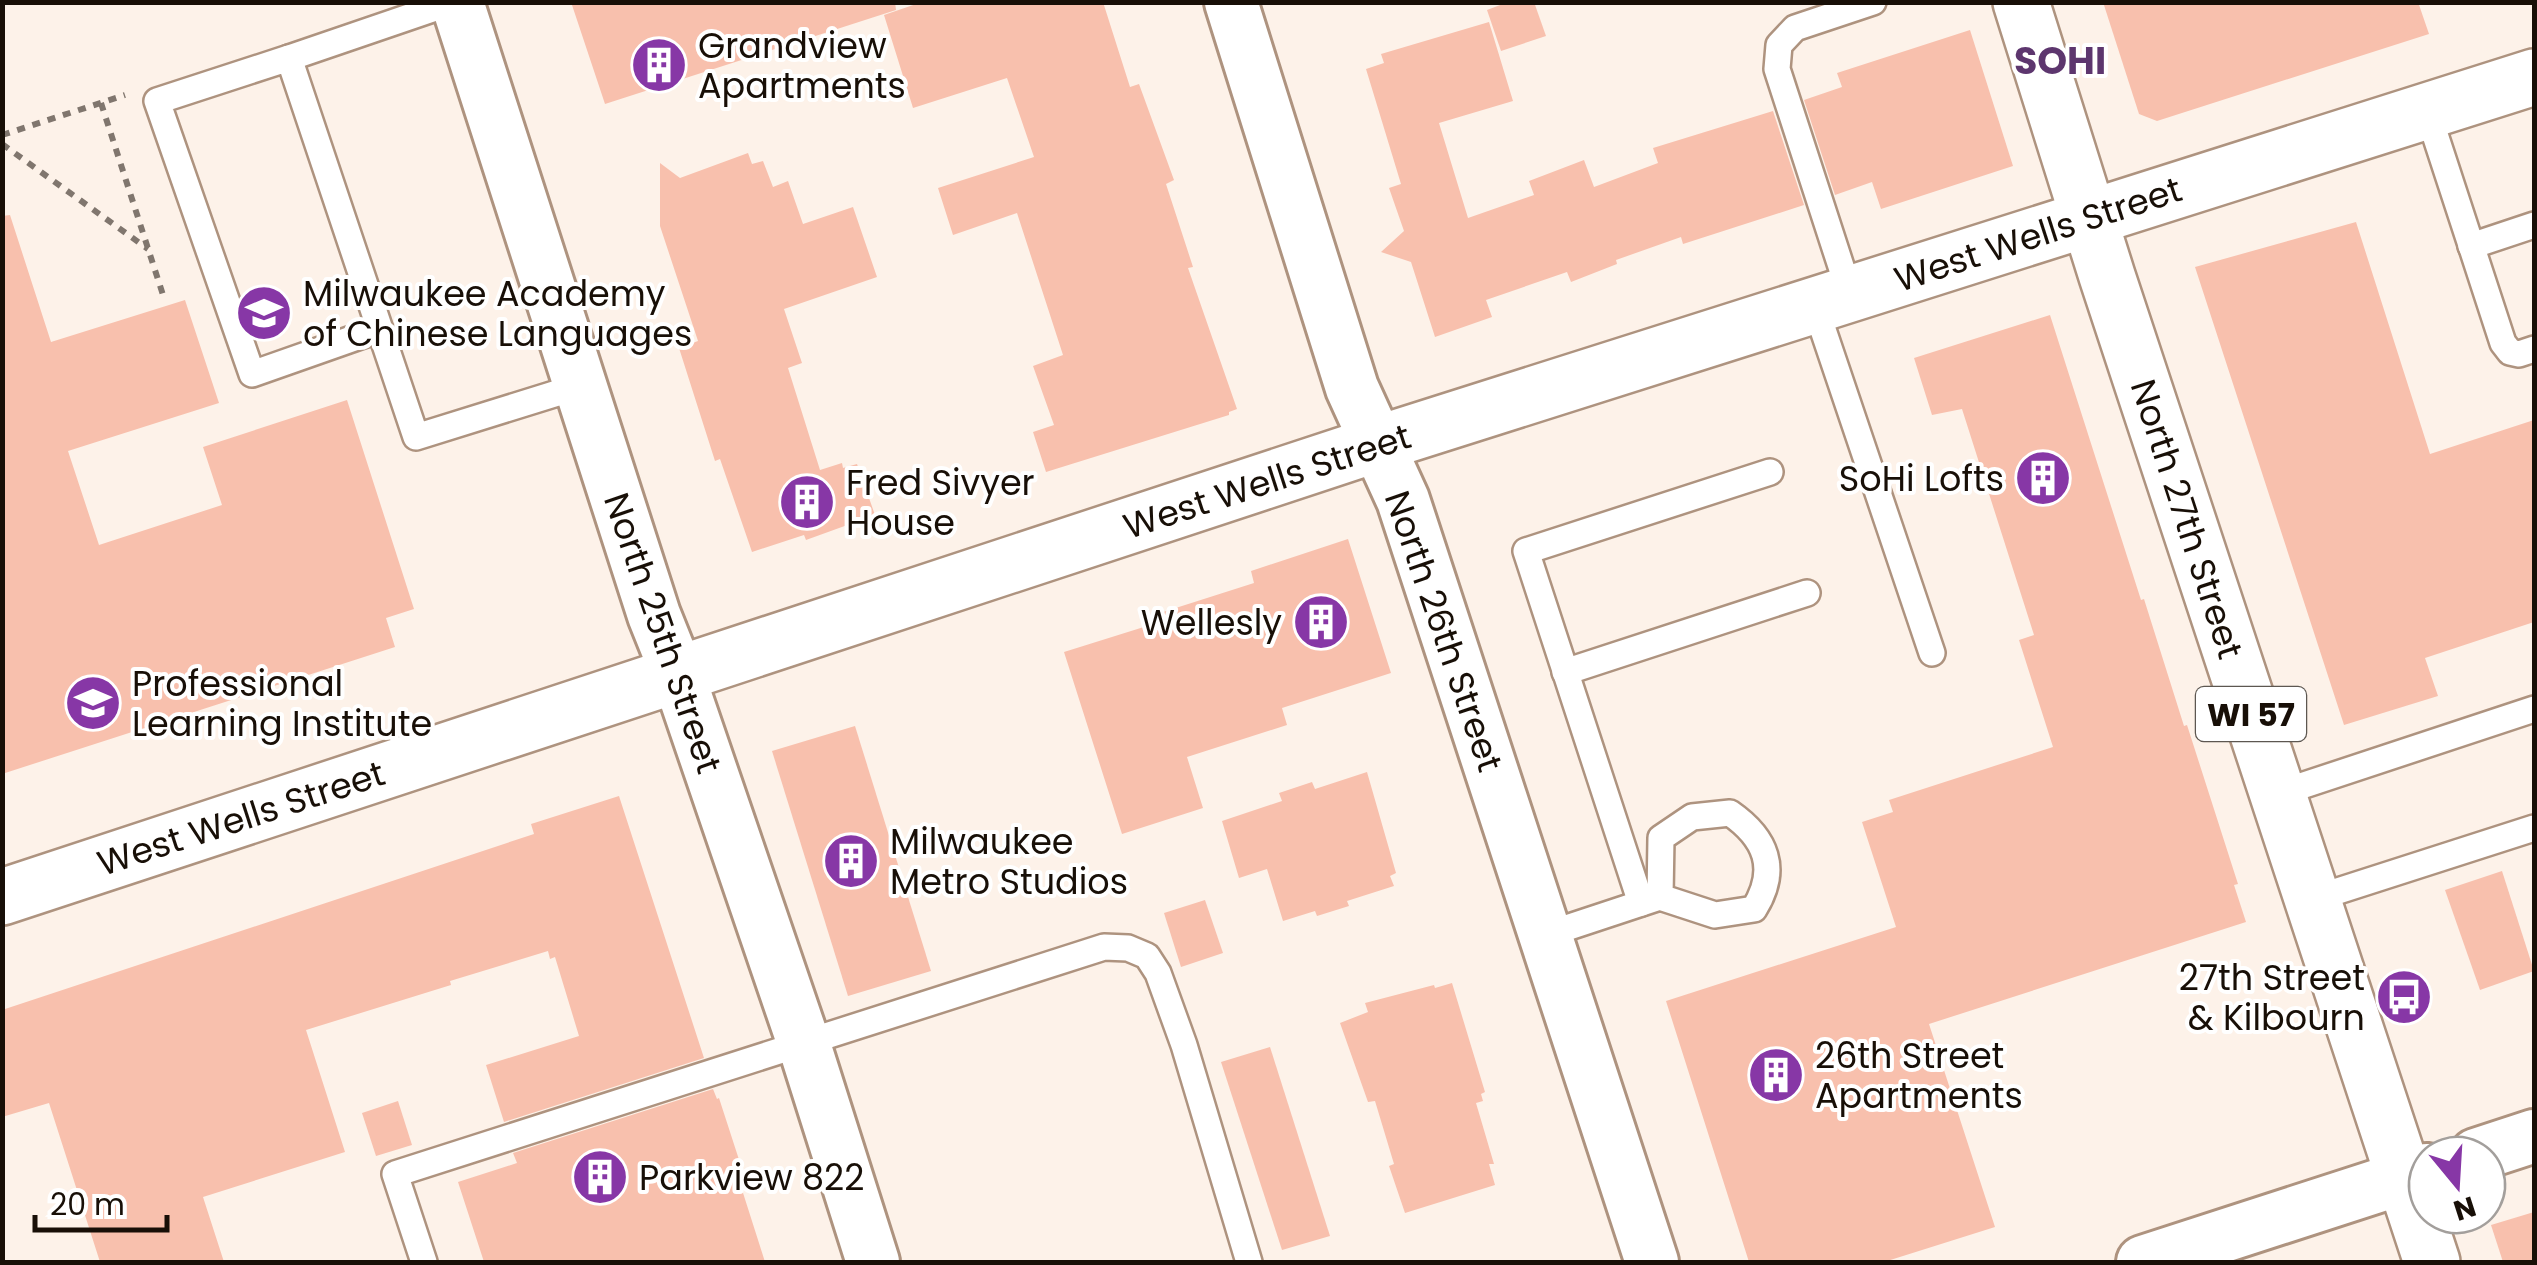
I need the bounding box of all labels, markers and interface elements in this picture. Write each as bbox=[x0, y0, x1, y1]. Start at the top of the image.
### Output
place label: Grandview Apartments bbox=[698, 21, 906, 110]
district label: SOHI bbox=[2014, 34, 2106, 87]
building icon: Grandview Apartments bbox=[629, 35, 689, 95]
street label: West Wells Street bbox=[1888, 164, 2188, 304]
place label: Milwaukee Academy of Chinese Languages bbox=[303, 269, 692, 358]
school or university icon: Milwaukee Academy of Chinese Languages bbox=[234, 283, 294, 343]
street label: North 27th Street bbox=[2119, 373, 2255, 665]
street label: West Wells Street bbox=[1117, 411, 1417, 551]
building icon: SoHi Lofts bbox=[2013, 448, 2073, 508]
place label: SoHi Lofts bbox=[1839, 454, 2004, 503]
place label: Fred Sivyer House bbox=[846, 458, 1035, 547]
building icon: Fred Sivyer House bbox=[777, 472, 837, 532]
street label: North 26th Street bbox=[1373, 484, 1515, 778]
street label: North 25th Street bbox=[592, 486, 734, 780]
building icon: Wellesly bbox=[1291, 592, 1351, 652]
place label: Wellesly bbox=[1141, 598, 1282, 647]
place label: Professional Learning Institute bbox=[132, 659, 432, 748]
school or university icon: Professional Learning Institute bbox=[63, 673, 123, 733]
road number: WI 57 bbox=[2196, 687, 2306, 741]
street label: West Wells Street bbox=[91, 748, 391, 888]
place label: Milwaukee Metro Studios bbox=[890, 817, 1128, 906]
building icon: Milwaukee Metro Studios bbox=[821, 831, 881, 891]
place label: 27th Street & Kilbourn bbox=[2179, 953, 2365, 1042]
bus stop icon: 27th Street & Kilbourn bbox=[2374, 967, 2434, 1027]
place label: 26th Street Apartments bbox=[1815, 1031, 2023, 1120]
building icon: 26th Street Apartments bbox=[1746, 1045, 1806, 1105]
north arrow bbox=[2407, 1135, 2507, 1235]
building icon: Parkview 822 bbox=[570, 1147, 630, 1207]
place label: Parkview 822 bbox=[639, 1153, 864, 1202]
scale bar bbox=[35, 1170, 168, 1232]
text: 20 m bbox=[50, 1183, 125, 1226]
text: N bbox=[2449, 1187, 2481, 1230]

